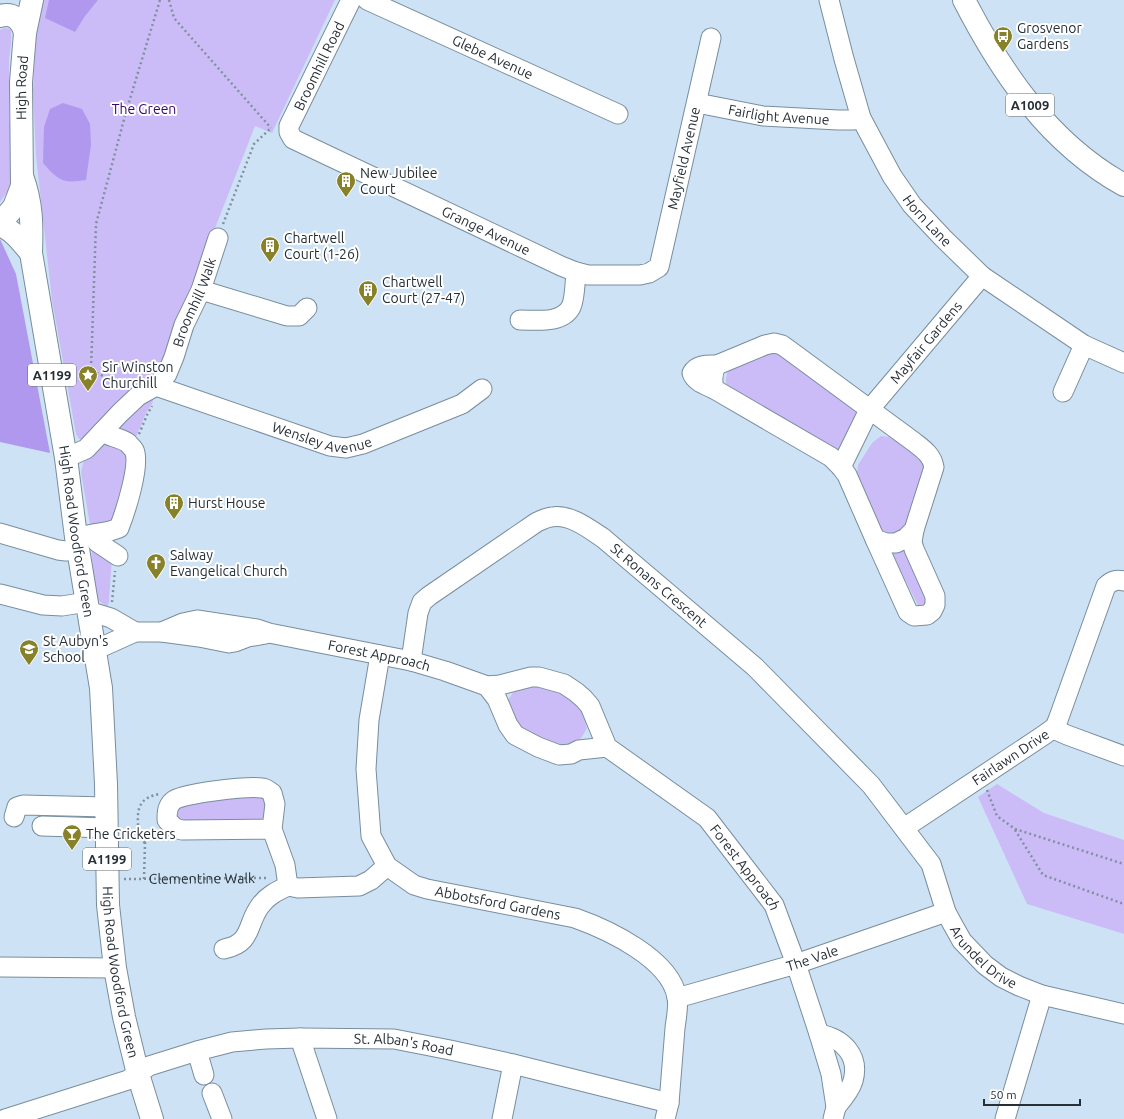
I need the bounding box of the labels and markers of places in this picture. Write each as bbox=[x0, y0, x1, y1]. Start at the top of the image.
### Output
place label: Grosvenor Gardens bbox=[1017, 20, 1083, 52]
bus stop icon: Grosvenor Gardens bbox=[992, 25, 1014, 53]
place label: New Jubilee Court bbox=[360, 165, 437, 197]
building icon: New Jubilee Court bbox=[335, 170, 357, 198]
place label: Chartwell Court (1-26) bbox=[284, 230, 359, 262]
building icon: Chartwell Court (1-26) bbox=[259, 235, 281, 263]
place label: Chartwell Court (27-47) bbox=[382, 274, 465, 306]
building icon: Chartwell Court (27-47) bbox=[357, 279, 379, 307]
place label: Sir Winston Churchill bbox=[102, 359, 174, 391]
place icon: Sir Winston Churchill bbox=[77, 364, 99, 392]
building icon: Hurst House bbox=[163, 492, 185, 520]
place label: Hurst House bbox=[188, 495, 266, 511]
place label: Salway Evangelical Church bbox=[170, 547, 287, 579]
church icon: Salway Evangelical Church bbox=[145, 552, 167, 580]
place label: St Aubyn's School bbox=[43, 633, 108, 665]
school or university icon: St Aubyn's School bbox=[18, 638, 40, 666]
bar icon: The Cricketers bbox=[61, 823, 83, 851]
place label: The Cricketers bbox=[86, 826, 176, 842]

